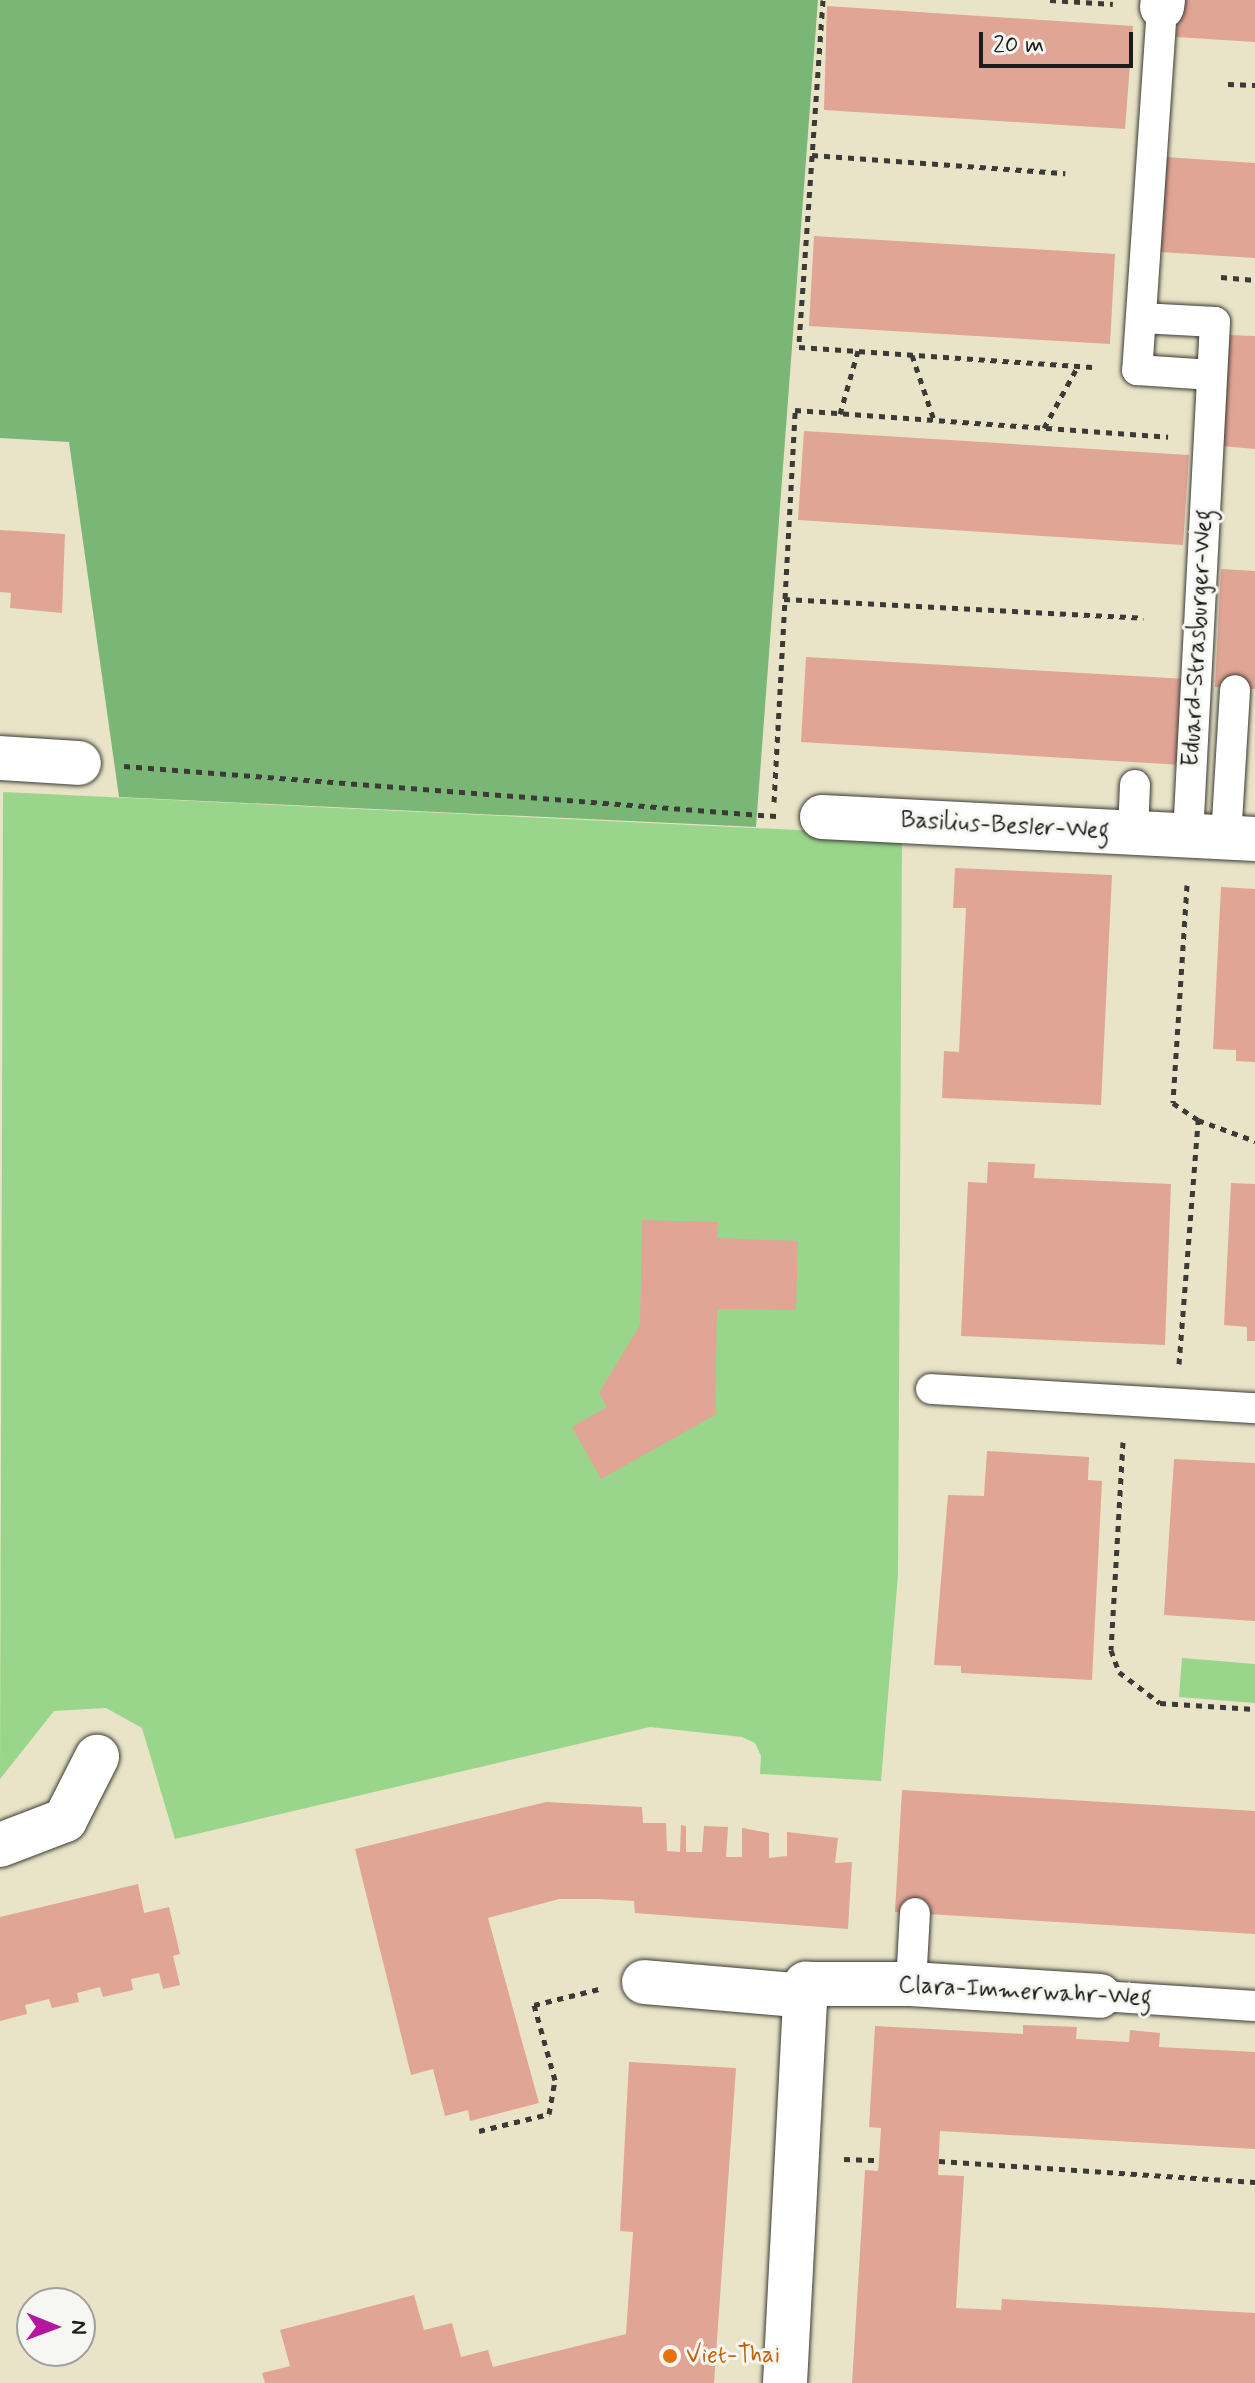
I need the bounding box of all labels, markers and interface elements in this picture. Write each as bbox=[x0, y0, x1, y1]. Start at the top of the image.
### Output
scale bar bbox=[983, 16, 1137, 66]
text: 20 m bbox=[993, 30, 1044, 61]
street label: Eduard-Strasburger-Weg bbox=[1177, 509, 1219, 767]
street label: Basilius-Besler-Weg bbox=[900, 806, 1110, 846]
street label: Clara-Immerwahr-Weg bbox=[898, 1971, 1152, 2013]
north arrow bbox=[16, 2287, 96, 2367]
text: N bbox=[64, 2320, 92, 2335]
place label: Viet-Thai bbox=[686, 2342, 780, 2370]
marker: Viet-Thai bbox=[661, 2347, 679, 2365]

